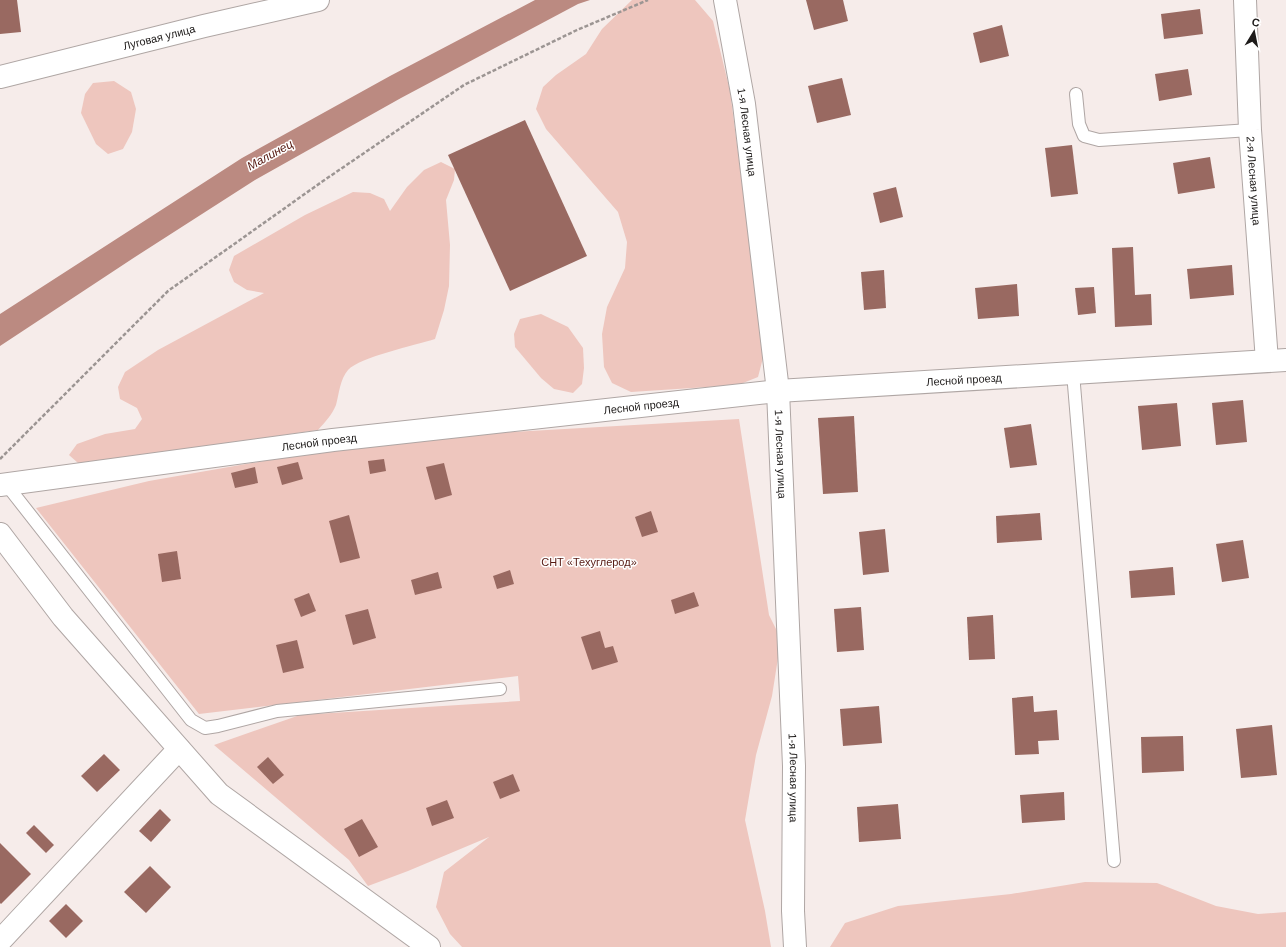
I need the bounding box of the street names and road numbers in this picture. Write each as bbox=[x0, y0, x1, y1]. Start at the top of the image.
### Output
street label: Луговая улица bbox=[122, 22, 197, 52]
street label: 1-я Лесная улица bbox=[735, 87, 759, 178]
street label: 2-я Лесная улица bbox=[1244, 136, 1263, 227]
street label: Лесной проезд bbox=[926, 371, 1003, 388]
street label: Лесной проезд bbox=[603, 396, 680, 416]
street label: 1-я Лесная улица bbox=[773, 409, 789, 500]
street label: Лесной проезд bbox=[281, 431, 358, 453]
street label: 1-я Лесная улица bbox=[787, 733, 800, 823]

